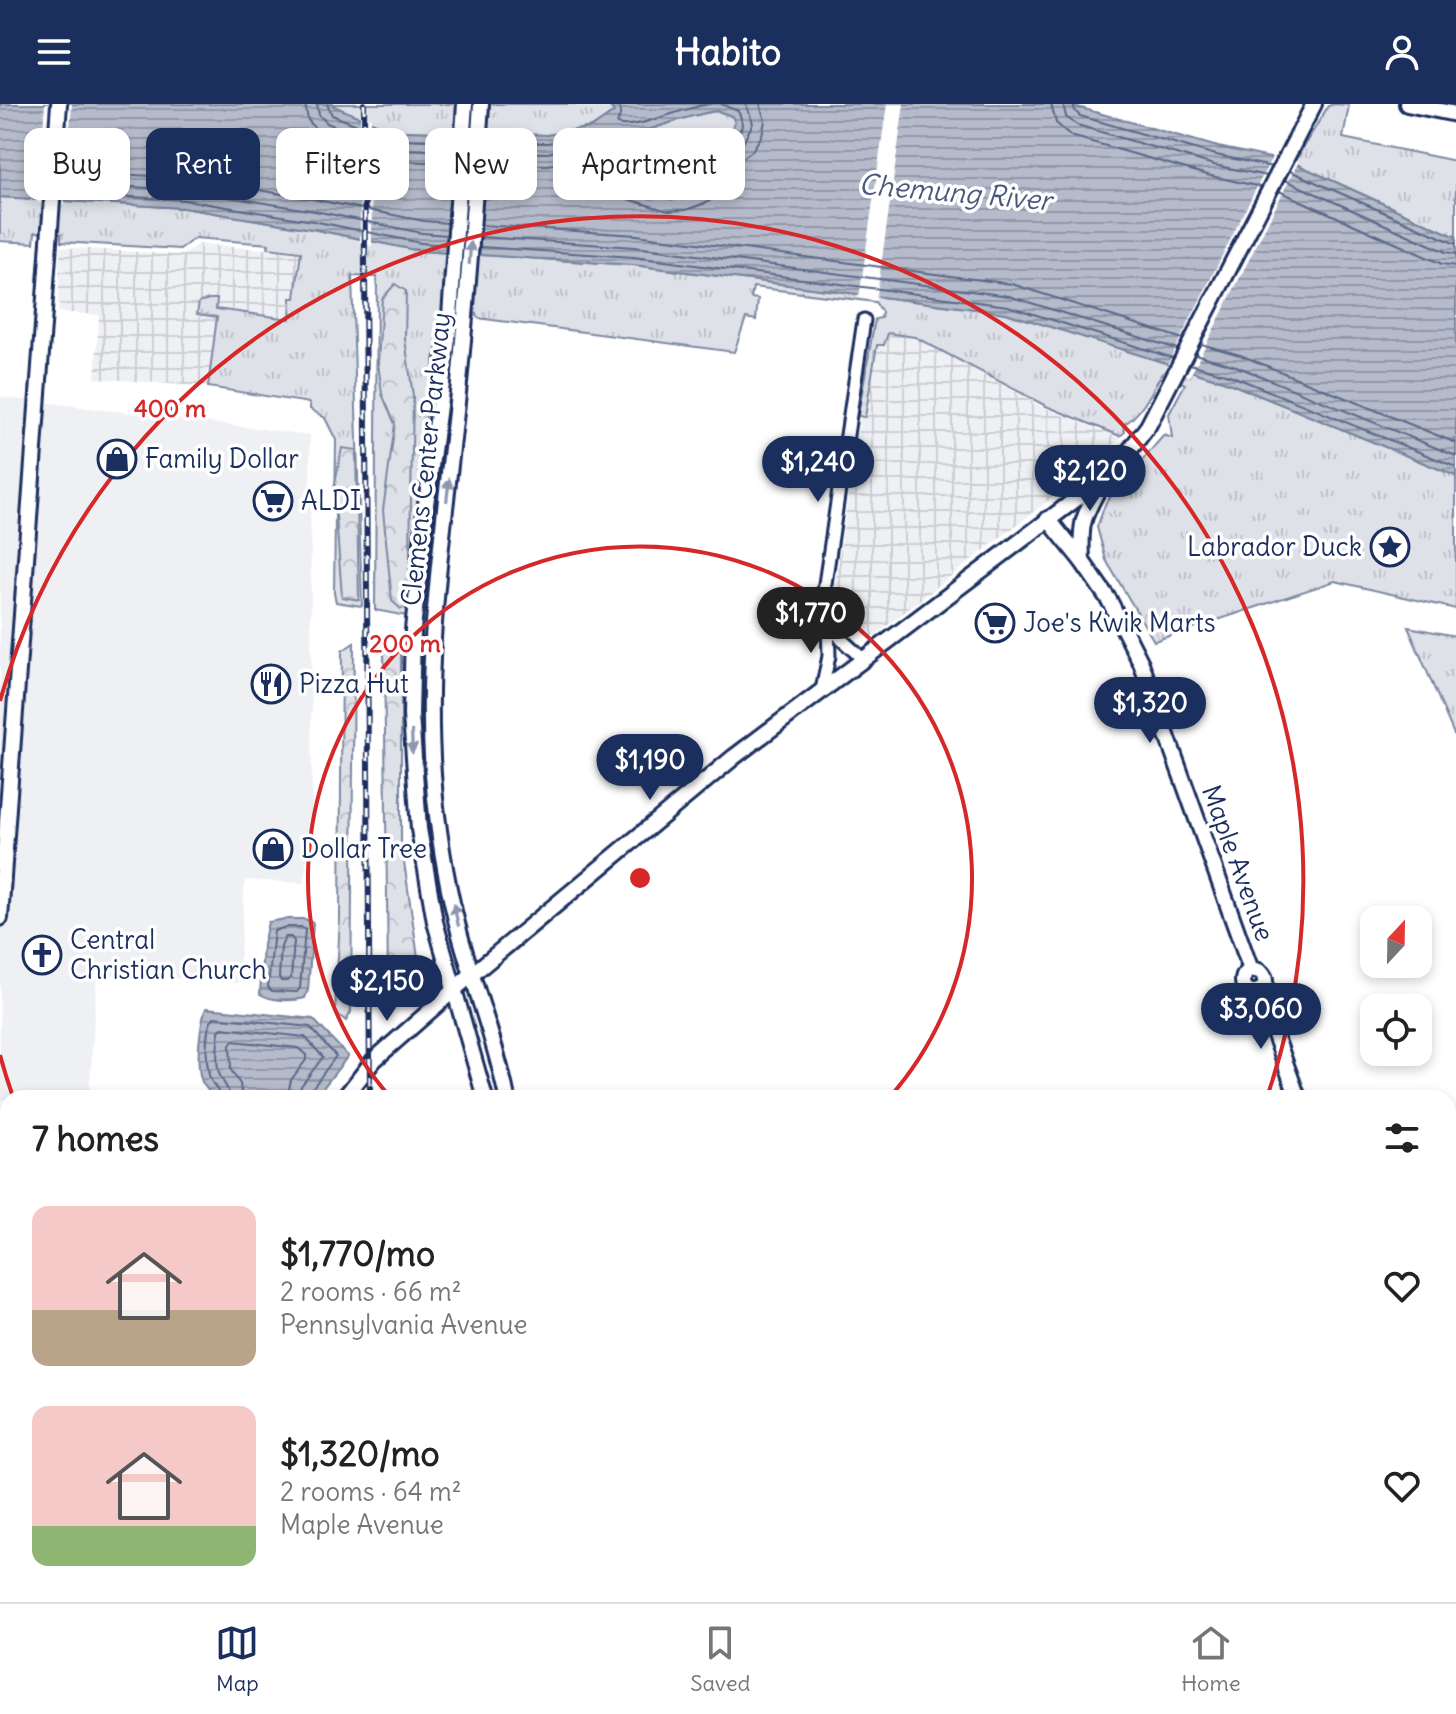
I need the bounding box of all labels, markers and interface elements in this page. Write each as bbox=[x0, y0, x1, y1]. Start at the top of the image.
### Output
icon: menu bbox=[32, 30, 76, 74]
text: Habito bbox=[675, 30, 781, 75]
icon: person bbox=[1380, 30, 1424, 74]
chip: Buy bbox=[24, 128, 130, 200]
chip: Rent bbox=[146, 128, 260, 200]
chip: Filters bbox=[276, 128, 409, 200]
chip: New bbox=[425, 128, 537, 200]
chip: Apartment bbox=[553, 128, 745, 200]
water label: Chemung River bbox=[857, 166, 1056, 219]
one-way arrow bbox=[464, 240, 477, 265]
street label: Clemens Center Parkway bbox=[394, 311, 457, 607]
text: 400 m bbox=[134, 393, 206, 423]
pin: $1,240 bbox=[753, 436, 883, 504]
shop icon: Family Dollar bbox=[96, 438, 138, 480]
place label: Family Dollar bbox=[145, 442, 299, 475]
text: $1,240 bbox=[780, 445, 856, 478]
pin: $2,120 bbox=[1025, 445, 1155, 513]
text: $2,120 bbox=[1053, 454, 1127, 487]
one-way arrow bbox=[441, 477, 454, 502]
supermarket icon: ALDI bbox=[252, 480, 294, 522]
place label: ALDI bbox=[301, 484, 361, 517]
place icon: Labrador Duck bbox=[1369, 526, 1411, 568]
place label: Labrador Duck bbox=[1187, 530, 1362, 563]
pin: $1,770 bbox=[746, 587, 876, 655]
text: $1,770 bbox=[775, 596, 847, 629]
supermarket icon: Joe's Kwik Marts bbox=[974, 602, 1016, 644]
place label: Joe's Kwik Marts bbox=[1023, 606, 1216, 639]
text: 200 m bbox=[369, 628, 441, 658]
restaurant icon: Pizza Hut bbox=[250, 663, 292, 705]
place label: Pizza Hut bbox=[299, 667, 409, 700]
pin: $1,320 bbox=[1085, 677, 1215, 745]
text: $1,320 bbox=[1112, 686, 1188, 719]
one-way arrow bbox=[405, 730, 418, 755]
pin: $1,190 bbox=[585, 734, 715, 802]
text: $1,190 bbox=[614, 743, 686, 776]
street label: Maple Avenue bbox=[1195, 780, 1282, 945]
shop icon: Dollar Tree bbox=[252, 828, 294, 870]
place label: Dollar Tree bbox=[301, 832, 427, 865]
centre of rings bbox=[626, 864, 654, 892]
one-way arrow bbox=[449, 903, 462, 928]
north arrow bbox=[1360, 906, 1432, 978]
map controls bbox=[1360, 906, 1432, 1066]
place label: Central Christian Church bbox=[70, 923, 267, 986]
church icon: Central Christian Church bbox=[21, 934, 63, 976]
pin: $2,150 bbox=[322, 955, 452, 1023]
text: $2,150 bbox=[349, 964, 425, 997]
pin: $3,060 bbox=[1196, 983, 1326, 1051]
text: $3,060 bbox=[1219, 992, 1303, 1025]
button: locate bbox=[1360, 994, 1432, 1066]
icon: filters bbox=[1380, 1116, 1424, 1160]
text: 7 homes bbox=[32, 1117, 159, 1160]
text: $1,770/mo bbox=[280, 1232, 435, 1275]
icon: home bbox=[96, 1238, 192, 1334]
icon: heart bbox=[1380, 1264, 1424, 1308]
text: 2 rooms · 66 m² bbox=[280, 1275, 462, 1308]
text: Pennsylvania Avenue bbox=[280, 1308, 528, 1341]
text: $1,320/mo bbox=[280, 1432, 440, 1475]
icon: home bbox=[96, 1438, 192, 1534]
icon: heart bbox=[1380, 1464, 1424, 1508]
text: 2 rooms · 64 m² bbox=[280, 1475, 462, 1508]
text: Maple Avenue bbox=[280, 1508, 444, 1541]
tab: Map bbox=[215, 1621, 259, 1697]
tab: Saved bbox=[690, 1621, 750, 1697]
tab: Home bbox=[1181, 1621, 1241, 1697]

